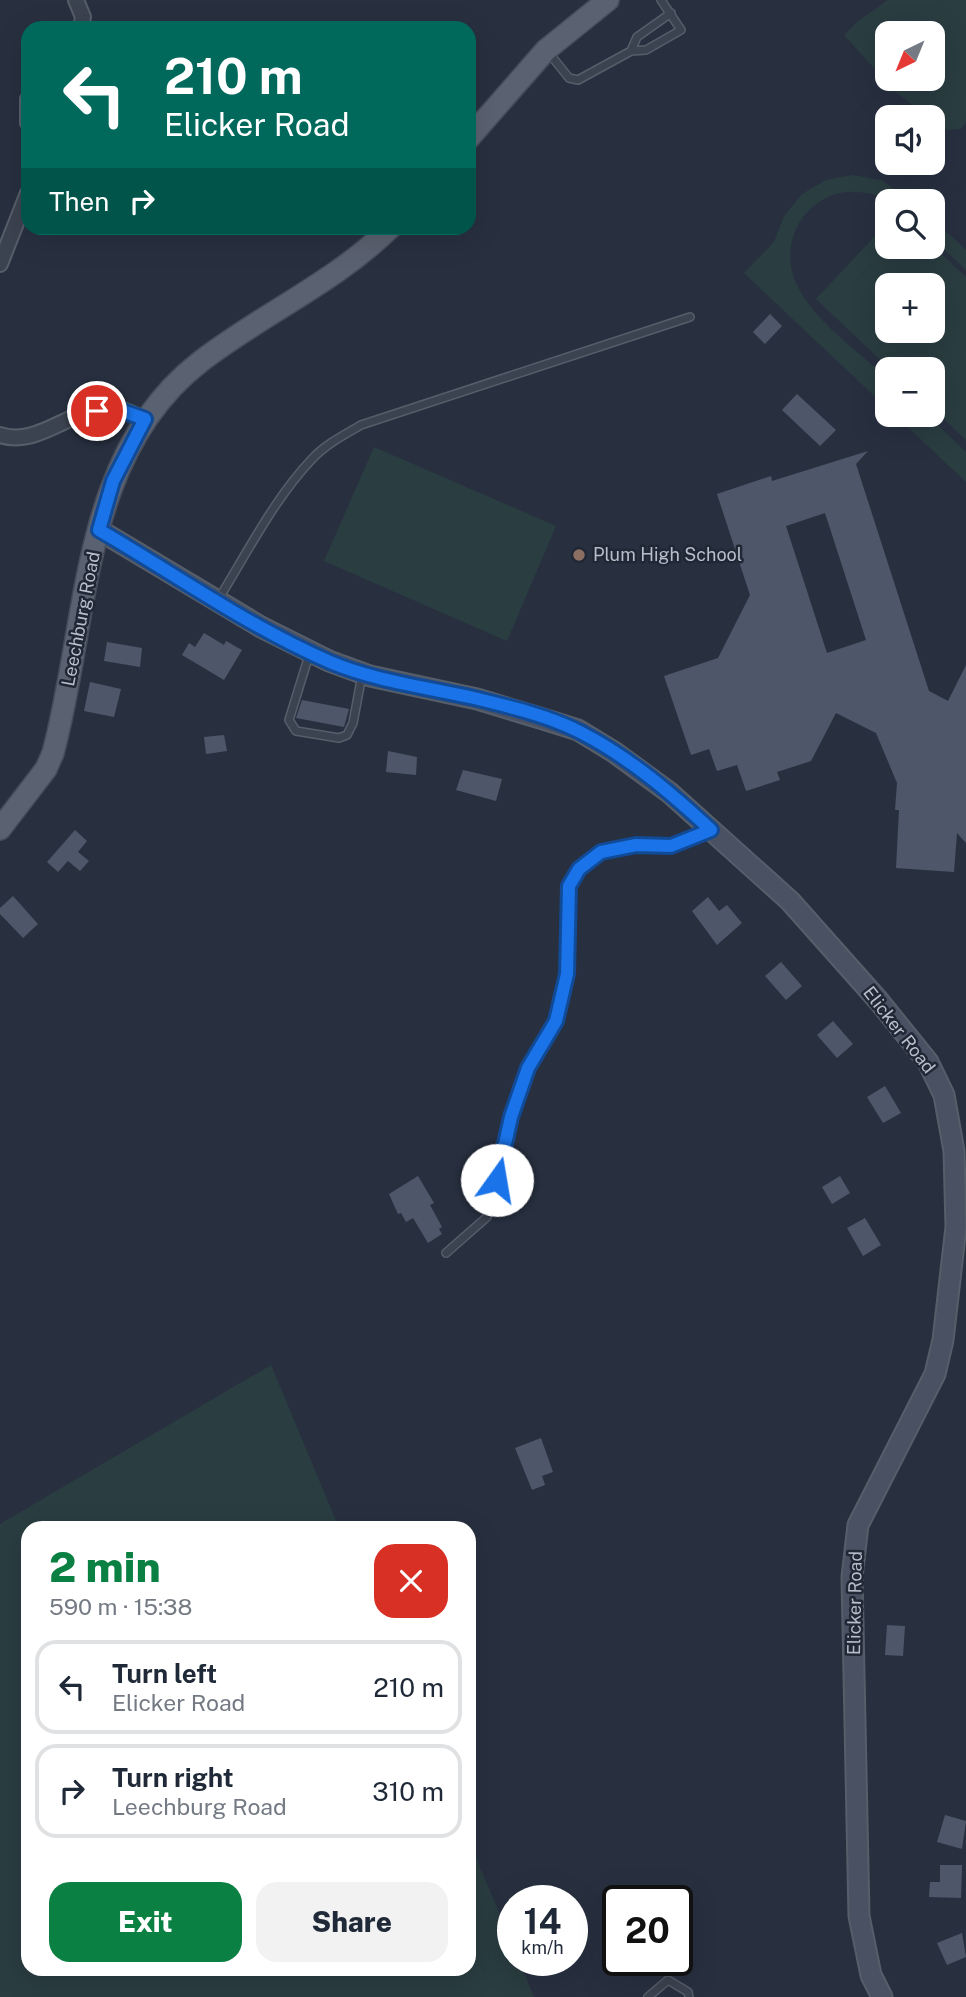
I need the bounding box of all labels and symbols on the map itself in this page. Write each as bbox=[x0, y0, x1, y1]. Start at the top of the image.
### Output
north arrow bbox=[875, 21, 945, 91]
pin bbox=[67, 381, 127, 441]
place label: Plum High School bbox=[593, 544, 742, 565]
marker: Plum High School bbox=[571, 547, 587, 563]
street label: Leechburg Road bbox=[57, 550, 104, 688]
street label: Elicker Road bbox=[859, 982, 940, 1077]
position arrow bbox=[460, 1143, 534, 1217]
street label: Elicker Road bbox=[843, 1551, 866, 1655]
speed limit sign: 20 bbox=[602, 1885, 693, 1976]

